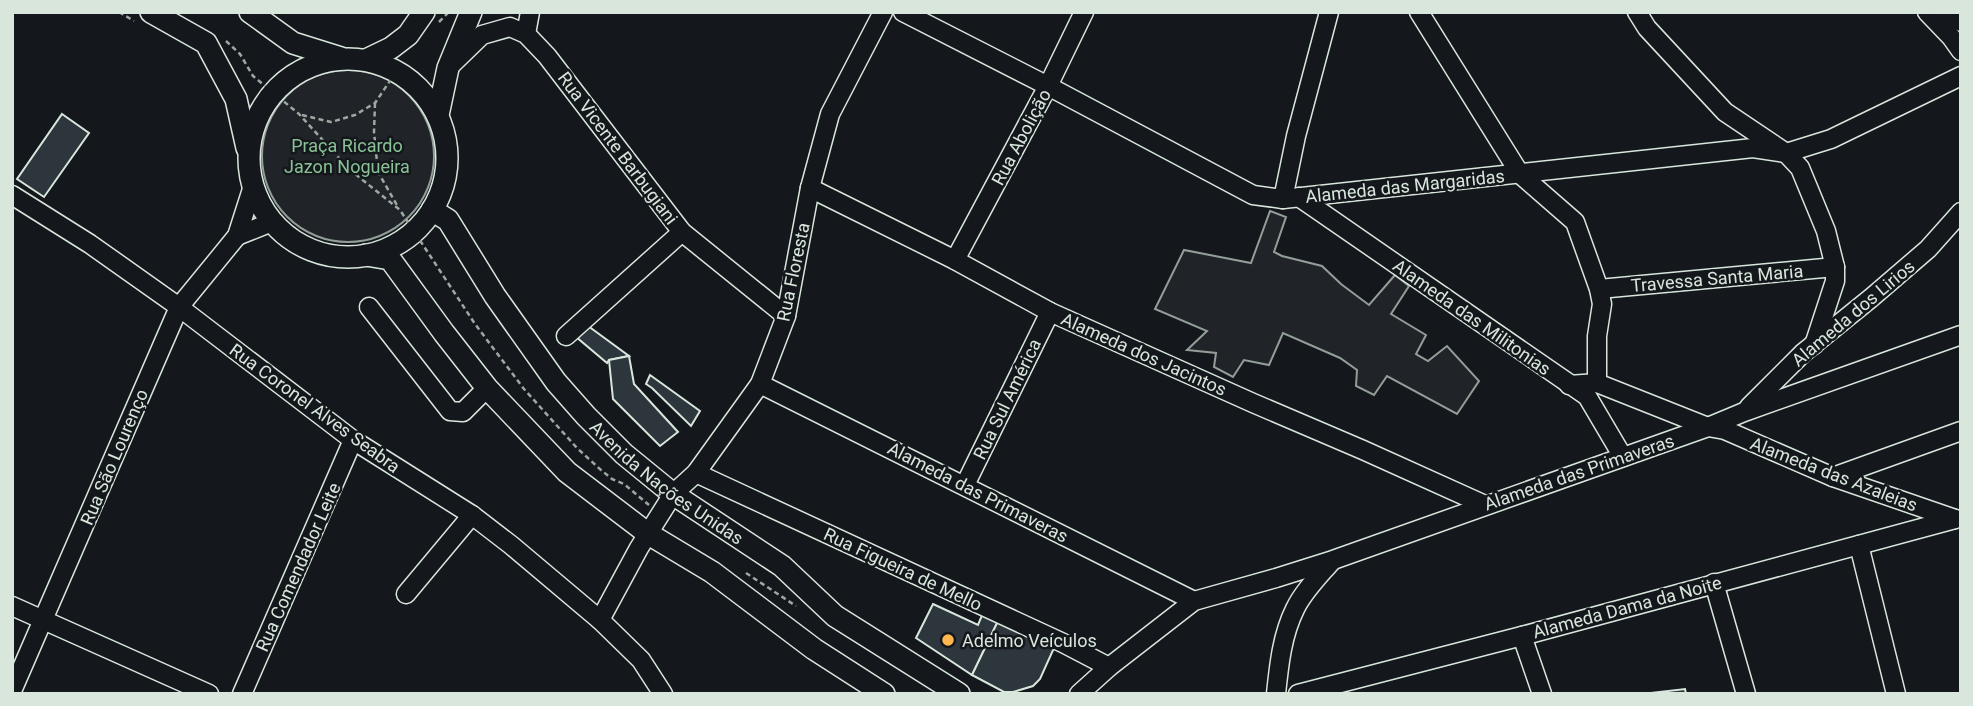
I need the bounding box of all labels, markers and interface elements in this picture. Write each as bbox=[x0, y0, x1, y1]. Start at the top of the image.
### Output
street label: Rua Vicente Barbugiani bbox=[554, 68, 682, 228]
street label: Rua Abolição bbox=[987, 85, 1055, 189]
park label: Praça Ricardo Jazon Nogueira bbox=[284, 135, 410, 177]
street label: Alameda das Margaridas bbox=[1304, 165, 1506, 207]
street label: Rua Floresta bbox=[772, 221, 814, 323]
street label: Alameda das Militonias bbox=[1389, 255, 1555, 379]
street label: Alameda dos Lirios bbox=[1787, 255, 1919, 371]
street label: Travessa Santa Maria bbox=[1630, 260, 1804, 296]
street label: Alameda dos Jacintos bbox=[1058, 308, 1230, 400]
street label: Rua Sul América bbox=[969, 335, 1045, 463]
street label: Rua Coronel Alves Seabra bbox=[226, 339, 404, 477]
street label: Rua São Lourenço bbox=[76, 386, 152, 528]
street label: Avenida Nações Unidas bbox=[586, 416, 748, 548]
street label: Alameda das Primaveras bbox=[1481, 430, 1677, 514]
street label: Alameda das Azaleias bbox=[1747, 432, 1921, 516]
street label: Alameda das Primaveras bbox=[884, 437, 1072, 547]
street label: Rua Comendador Leite bbox=[251, 479, 345, 655]
street label: Rua Figueira de Mello bbox=[821, 523, 985, 615]
street label: Alameda Dama da Noite bbox=[1530, 572, 1724, 642]
place label: Adelmo Veículos bbox=[962, 630, 1097, 651]
marker: Adelmo Veículos bbox=[940, 632, 956, 648]

